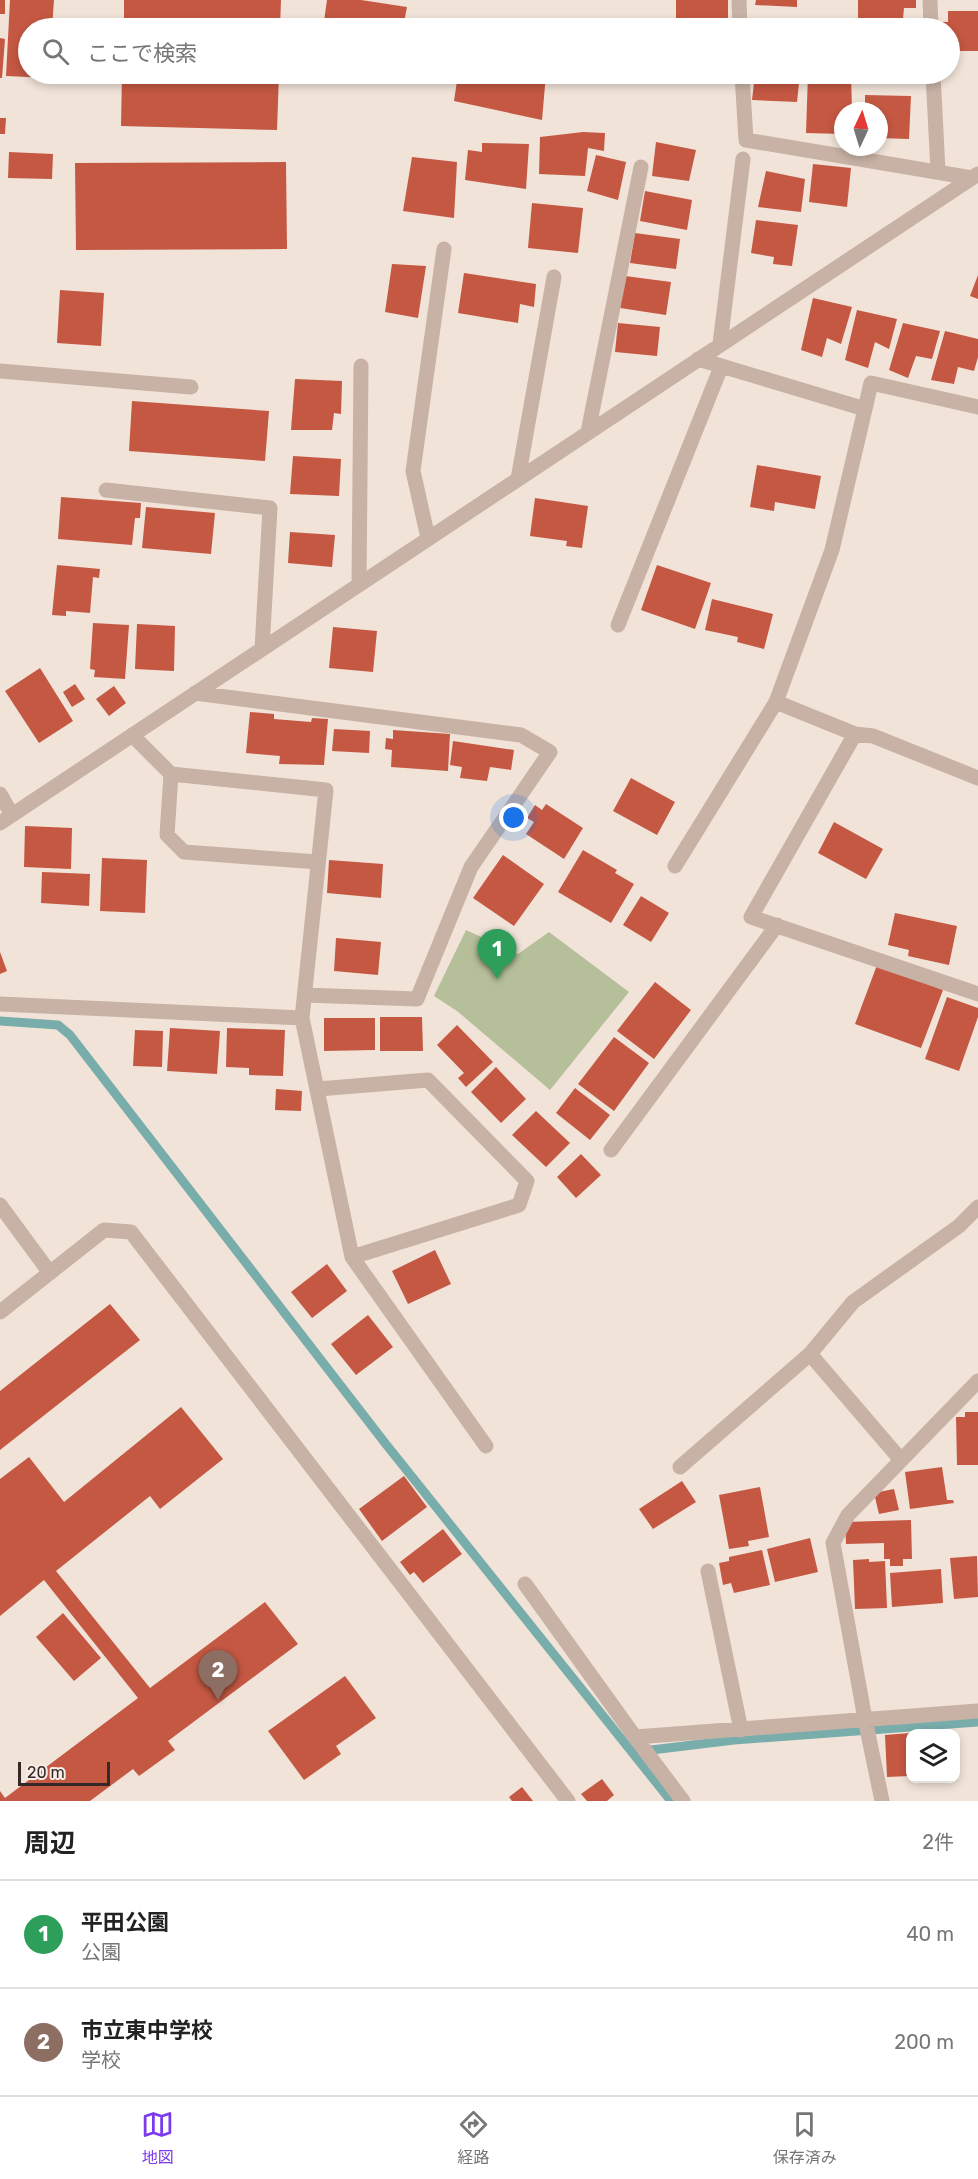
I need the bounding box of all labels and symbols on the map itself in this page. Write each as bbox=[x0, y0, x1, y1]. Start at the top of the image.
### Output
north arrow bbox=[834, 102, 888, 156]
your location bbox=[499, 803, 528, 832]
pin: 1 bbox=[478, 930, 516, 979]
pin: 2 bbox=[198, 1650, 238, 1700]
scale bar bbox=[18, 1759, 110, 1786]

